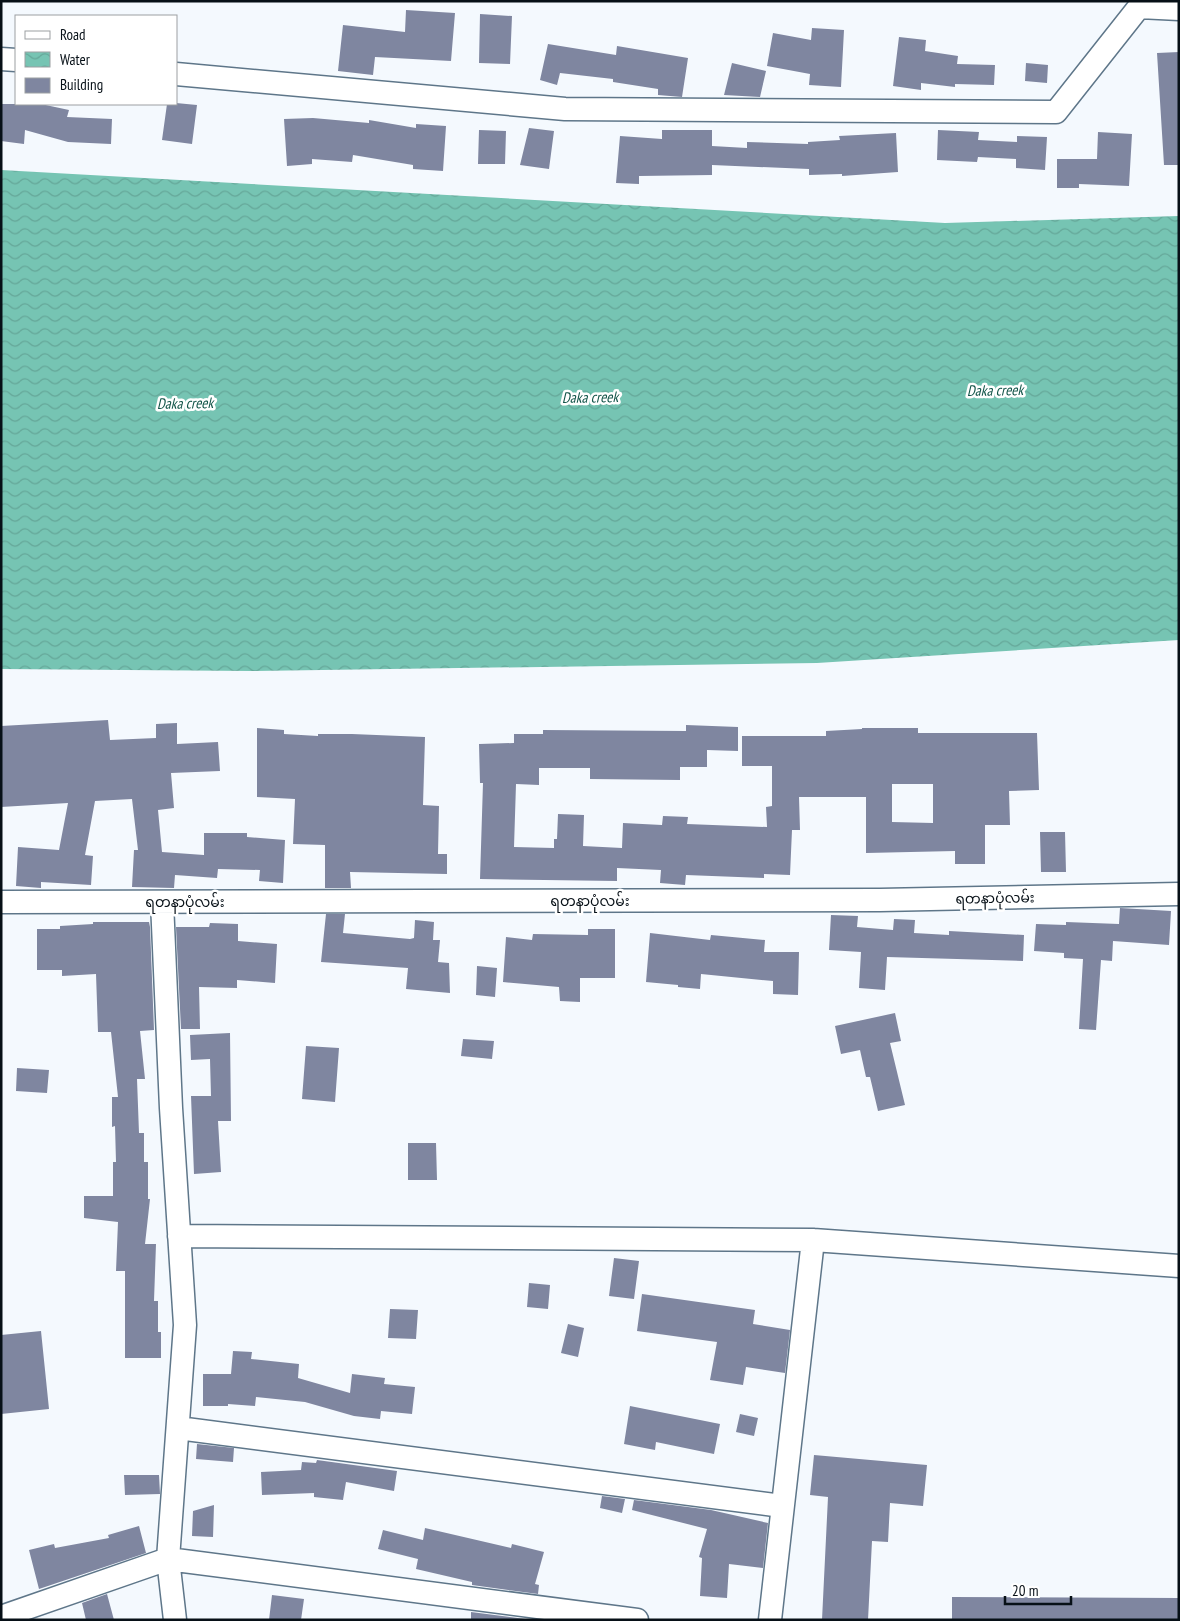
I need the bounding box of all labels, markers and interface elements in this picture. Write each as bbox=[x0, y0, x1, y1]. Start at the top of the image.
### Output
legend bbox=[15, 15, 178, 105]
text: Road bbox=[60, 25, 86, 44]
text: Water bbox=[60, 50, 91, 69]
text: Building bbox=[60, 75, 103, 94]
water label: Daka creek bbox=[967, 380, 1026, 400]
water label: Daka creek bbox=[562, 387, 621, 407]
water label: Daka creek bbox=[157, 393, 216, 413]
street label: ရတနာပုံလမ်း bbox=[955, 887, 1035, 911]
street label: ရတနာပုံလမ်း bbox=[550, 891, 630, 913]
street label: ရတနာပုံလမ်း bbox=[145, 892, 225, 914]
scale bar bbox=[1005, 1574, 1071, 1606]
text: 20 m bbox=[1012, 1581, 1038, 1600]

